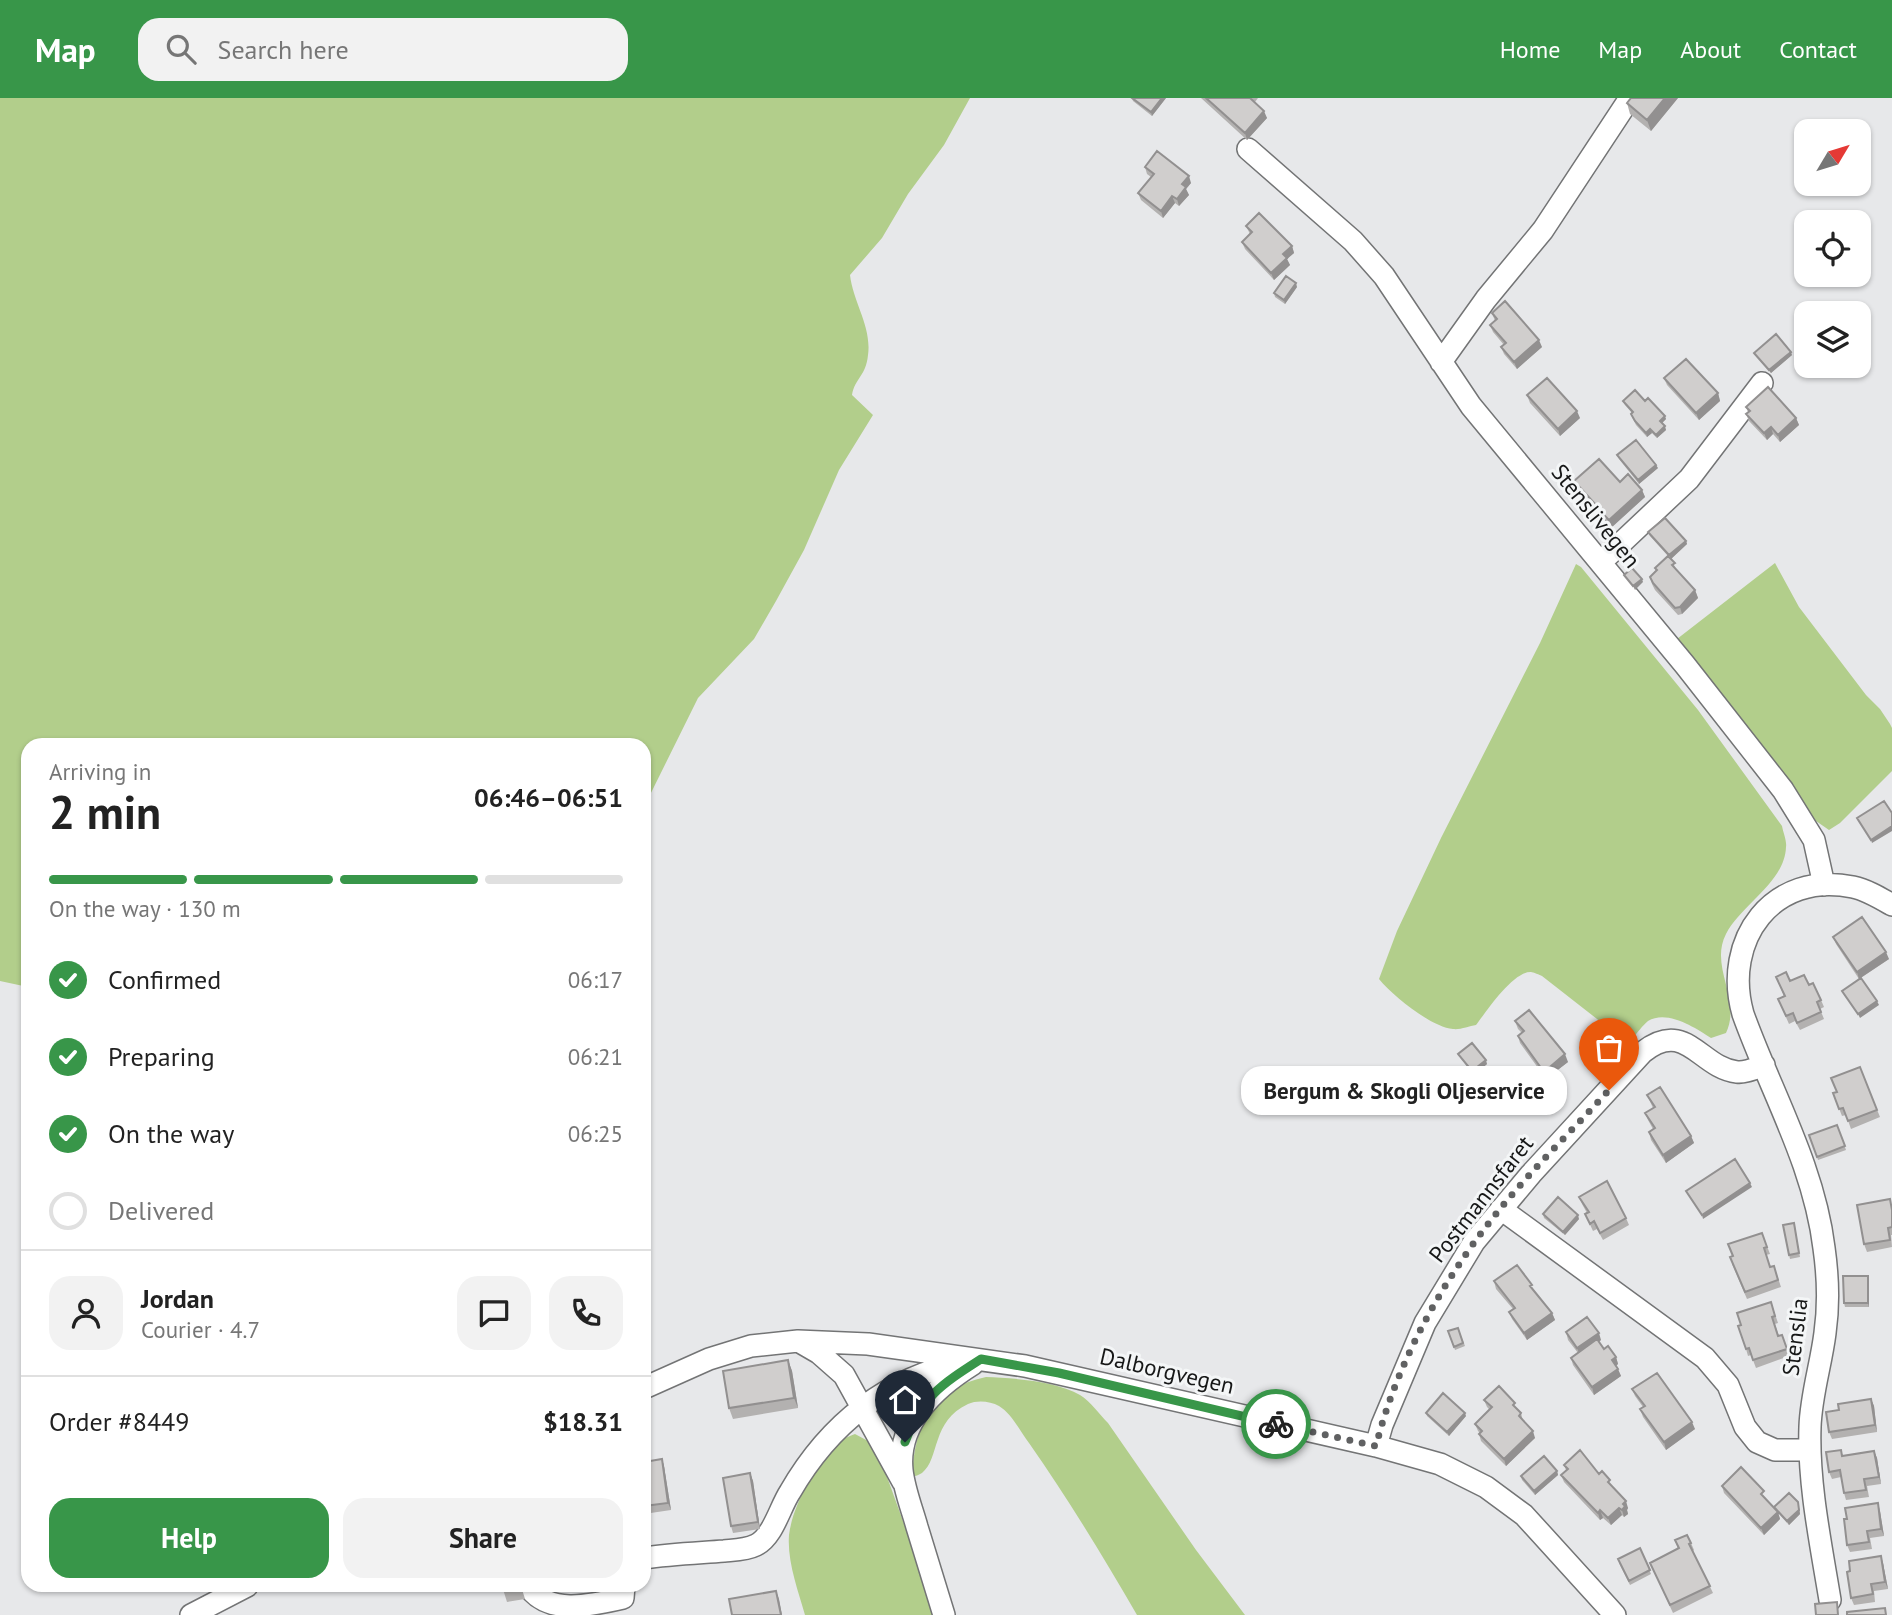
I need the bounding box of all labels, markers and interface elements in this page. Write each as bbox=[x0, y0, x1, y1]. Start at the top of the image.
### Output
search box bbox=[138, 18, 628, 81]
text: Map bbox=[35, 28, 96, 71]
icon: search bbox=[162, 30, 200, 68]
text: Search here bbox=[218, 33, 349, 66]
text: Home bbox=[1500, 34, 1560, 65]
text: Map bbox=[1598, 34, 1642, 65]
text: About bbox=[1680, 34, 1741, 65]
text: Contact bbox=[1779, 34, 1857, 65]
north arrow bbox=[1794, 119, 1871, 196]
map controls bbox=[1794, 119, 1871, 378]
button: locate bbox=[1794, 210, 1871, 287]
button: layers bbox=[1794, 301, 1871, 378]
street label: Stenslivegen bbox=[1546, 458, 1647, 574]
text: Arriving in bbox=[49, 757, 151, 786]
text: 06:46–06:51 bbox=[474, 781, 623, 814]
text: 2 min bbox=[49, 782, 161, 842]
text: On the way · 130 m bbox=[49, 894, 241, 923]
icon: check bbox=[49, 961, 87, 999]
text: Confirmed bbox=[108, 963, 221, 996]
text: 06:17 bbox=[568, 965, 623, 994]
pin bbox=[1579, 1018, 1639, 1090]
icon: bag bbox=[1590, 1029, 1628, 1067]
icon: check bbox=[49, 1038, 87, 1076]
text: Preparing bbox=[108, 1040, 215, 1073]
text: 06:21 bbox=[568, 1042, 623, 1071]
callout: Bergum & Skogli Oljeservice bbox=[1242, 1066, 1567, 1114]
text: Bergum & Skogli Oljeservice bbox=[1263, 1076, 1545, 1105]
icon: check bbox=[49, 1115, 87, 1153]
text: On the way bbox=[108, 1117, 234, 1150]
text: 06:25 bbox=[568, 1119, 623, 1148]
street label: Postmannsfaret bbox=[1422, 1129, 1539, 1268]
text: Delivered bbox=[108, 1194, 214, 1227]
button: person bbox=[49, 1276, 123, 1350]
button: chat bbox=[457, 1276, 531, 1350]
button: phone bbox=[549, 1276, 623, 1350]
text: Jordan bbox=[141, 1282, 214, 1315]
street label: Stenslia bbox=[1775, 1296, 1814, 1377]
text: Courier · 4.7 bbox=[141, 1315, 260, 1344]
street label: Dalborgvegen bbox=[1097, 1341, 1237, 1400]
pin bbox=[875, 1370, 935, 1442]
icon: home bbox=[886, 1381, 924, 1419]
courier bbox=[1241, 1389, 1311, 1459]
text: Order #8449 bbox=[49, 1405, 189, 1438]
text: $18.31 bbox=[543, 1405, 623, 1438]
icon: bike bbox=[1257, 1405, 1295, 1443]
button: Help bbox=[49, 1498, 329, 1578]
button: Share bbox=[343, 1498, 623, 1578]

